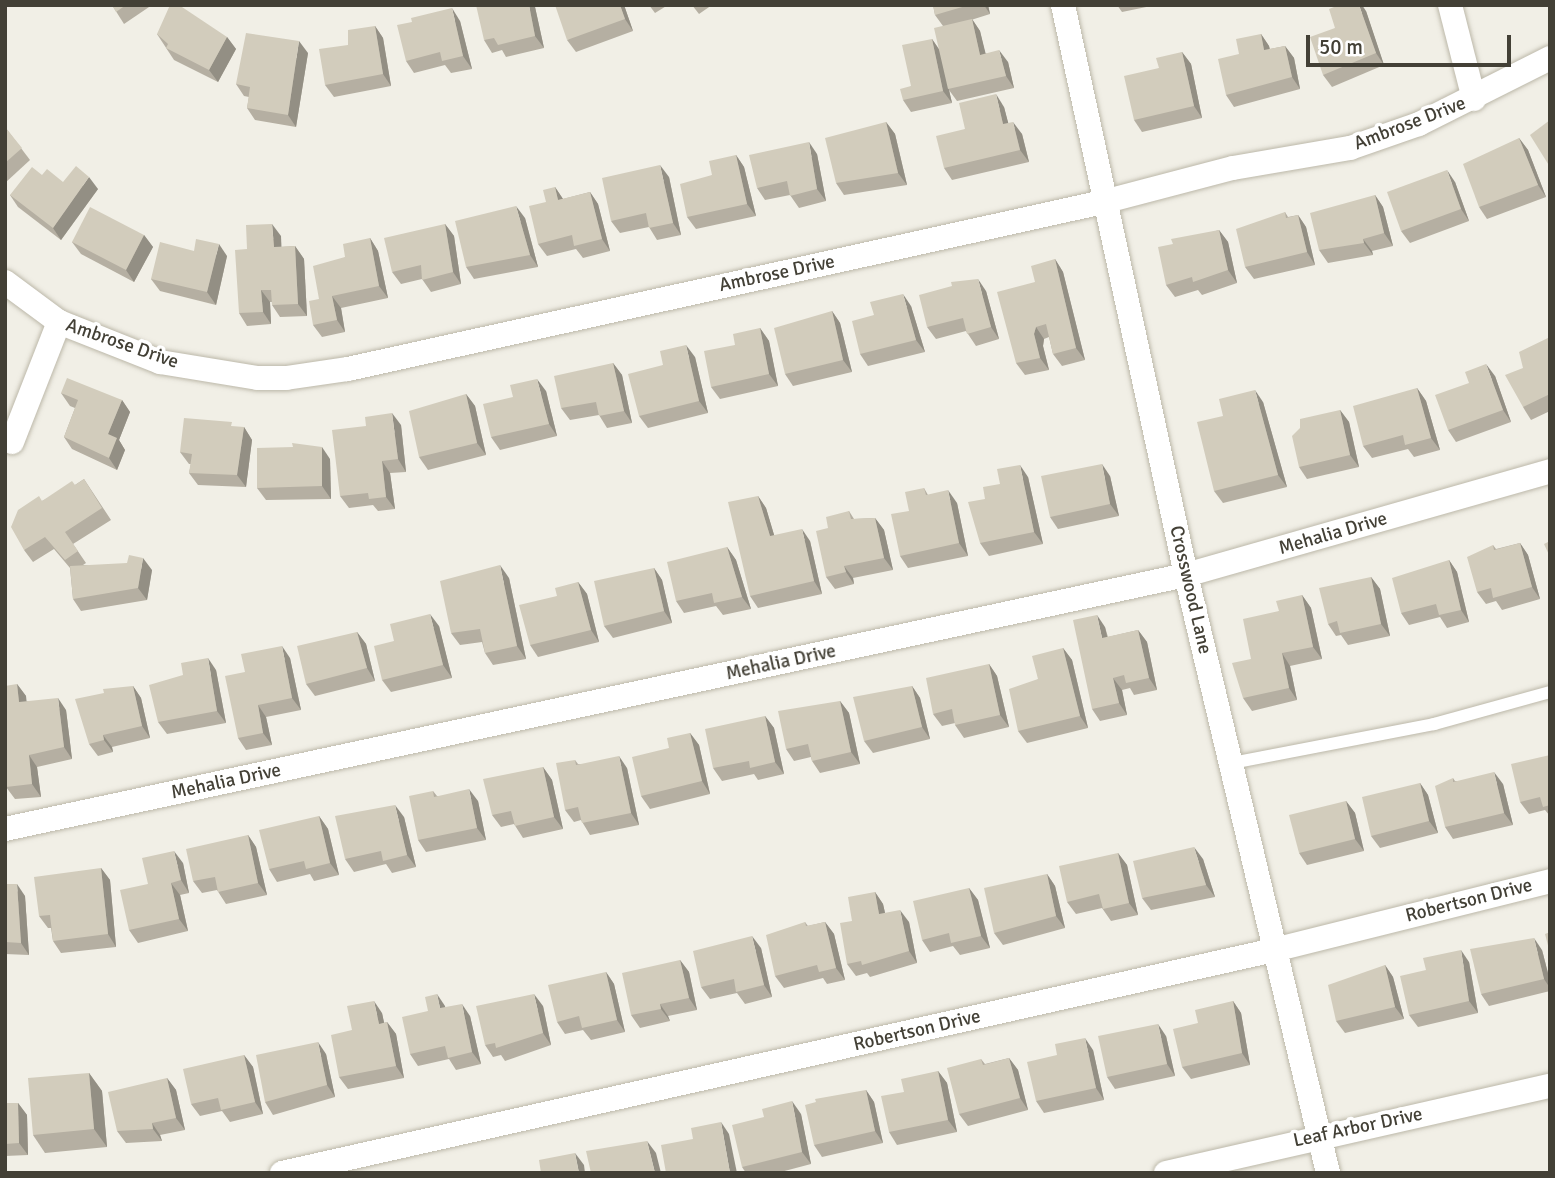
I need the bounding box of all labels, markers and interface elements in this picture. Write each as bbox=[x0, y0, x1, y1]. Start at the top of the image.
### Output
scale bar bbox=[1310, 21, 1515, 65]
text: 50 m bbox=[1319, 34, 1363, 60]
street label: Ambrose Drive bbox=[1351, 92, 1469, 156]
street label: Ambrose Drive bbox=[717, 251, 837, 297]
street label: Ambrose Drive bbox=[63, 314, 181, 374]
street label: Mehalia Drive bbox=[1276, 508, 1390, 560]
street label: Crosswood Lane bbox=[1164, 523, 1216, 657]
street label: Mehalia Drive bbox=[724, 640, 838, 686]
street label: Mehalia Drive bbox=[169, 759, 283, 805]
street label: Robertson Drive bbox=[1403, 874, 1535, 928]
street label: Robertson Drive bbox=[851, 1005, 983, 1057]
street label: Leaf Arbor Drive bbox=[1291, 1103, 1425, 1153]

